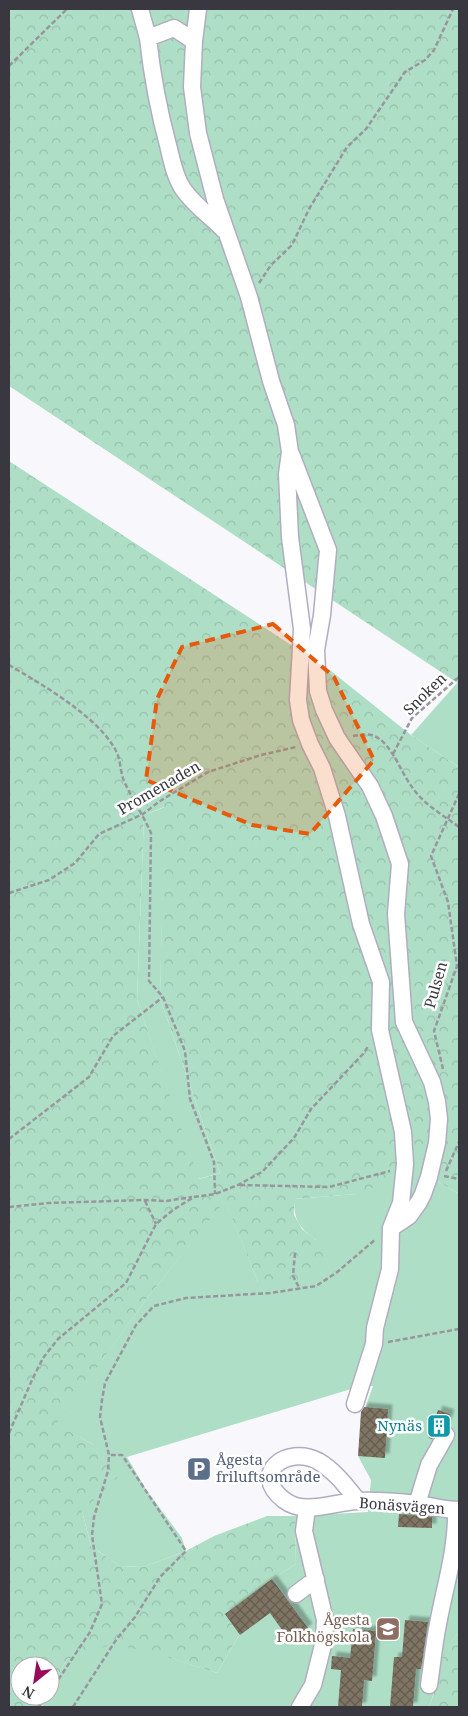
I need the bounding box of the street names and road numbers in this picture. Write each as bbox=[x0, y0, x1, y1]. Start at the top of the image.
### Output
street label: Snoken bbox=[398, 668, 450, 719]
street label: Promenaden bbox=[114, 755, 204, 819]
street label: Pulsen bbox=[419, 959, 451, 1010]
street label: Bonäsvägen bbox=[358, 1492, 446, 1518]

